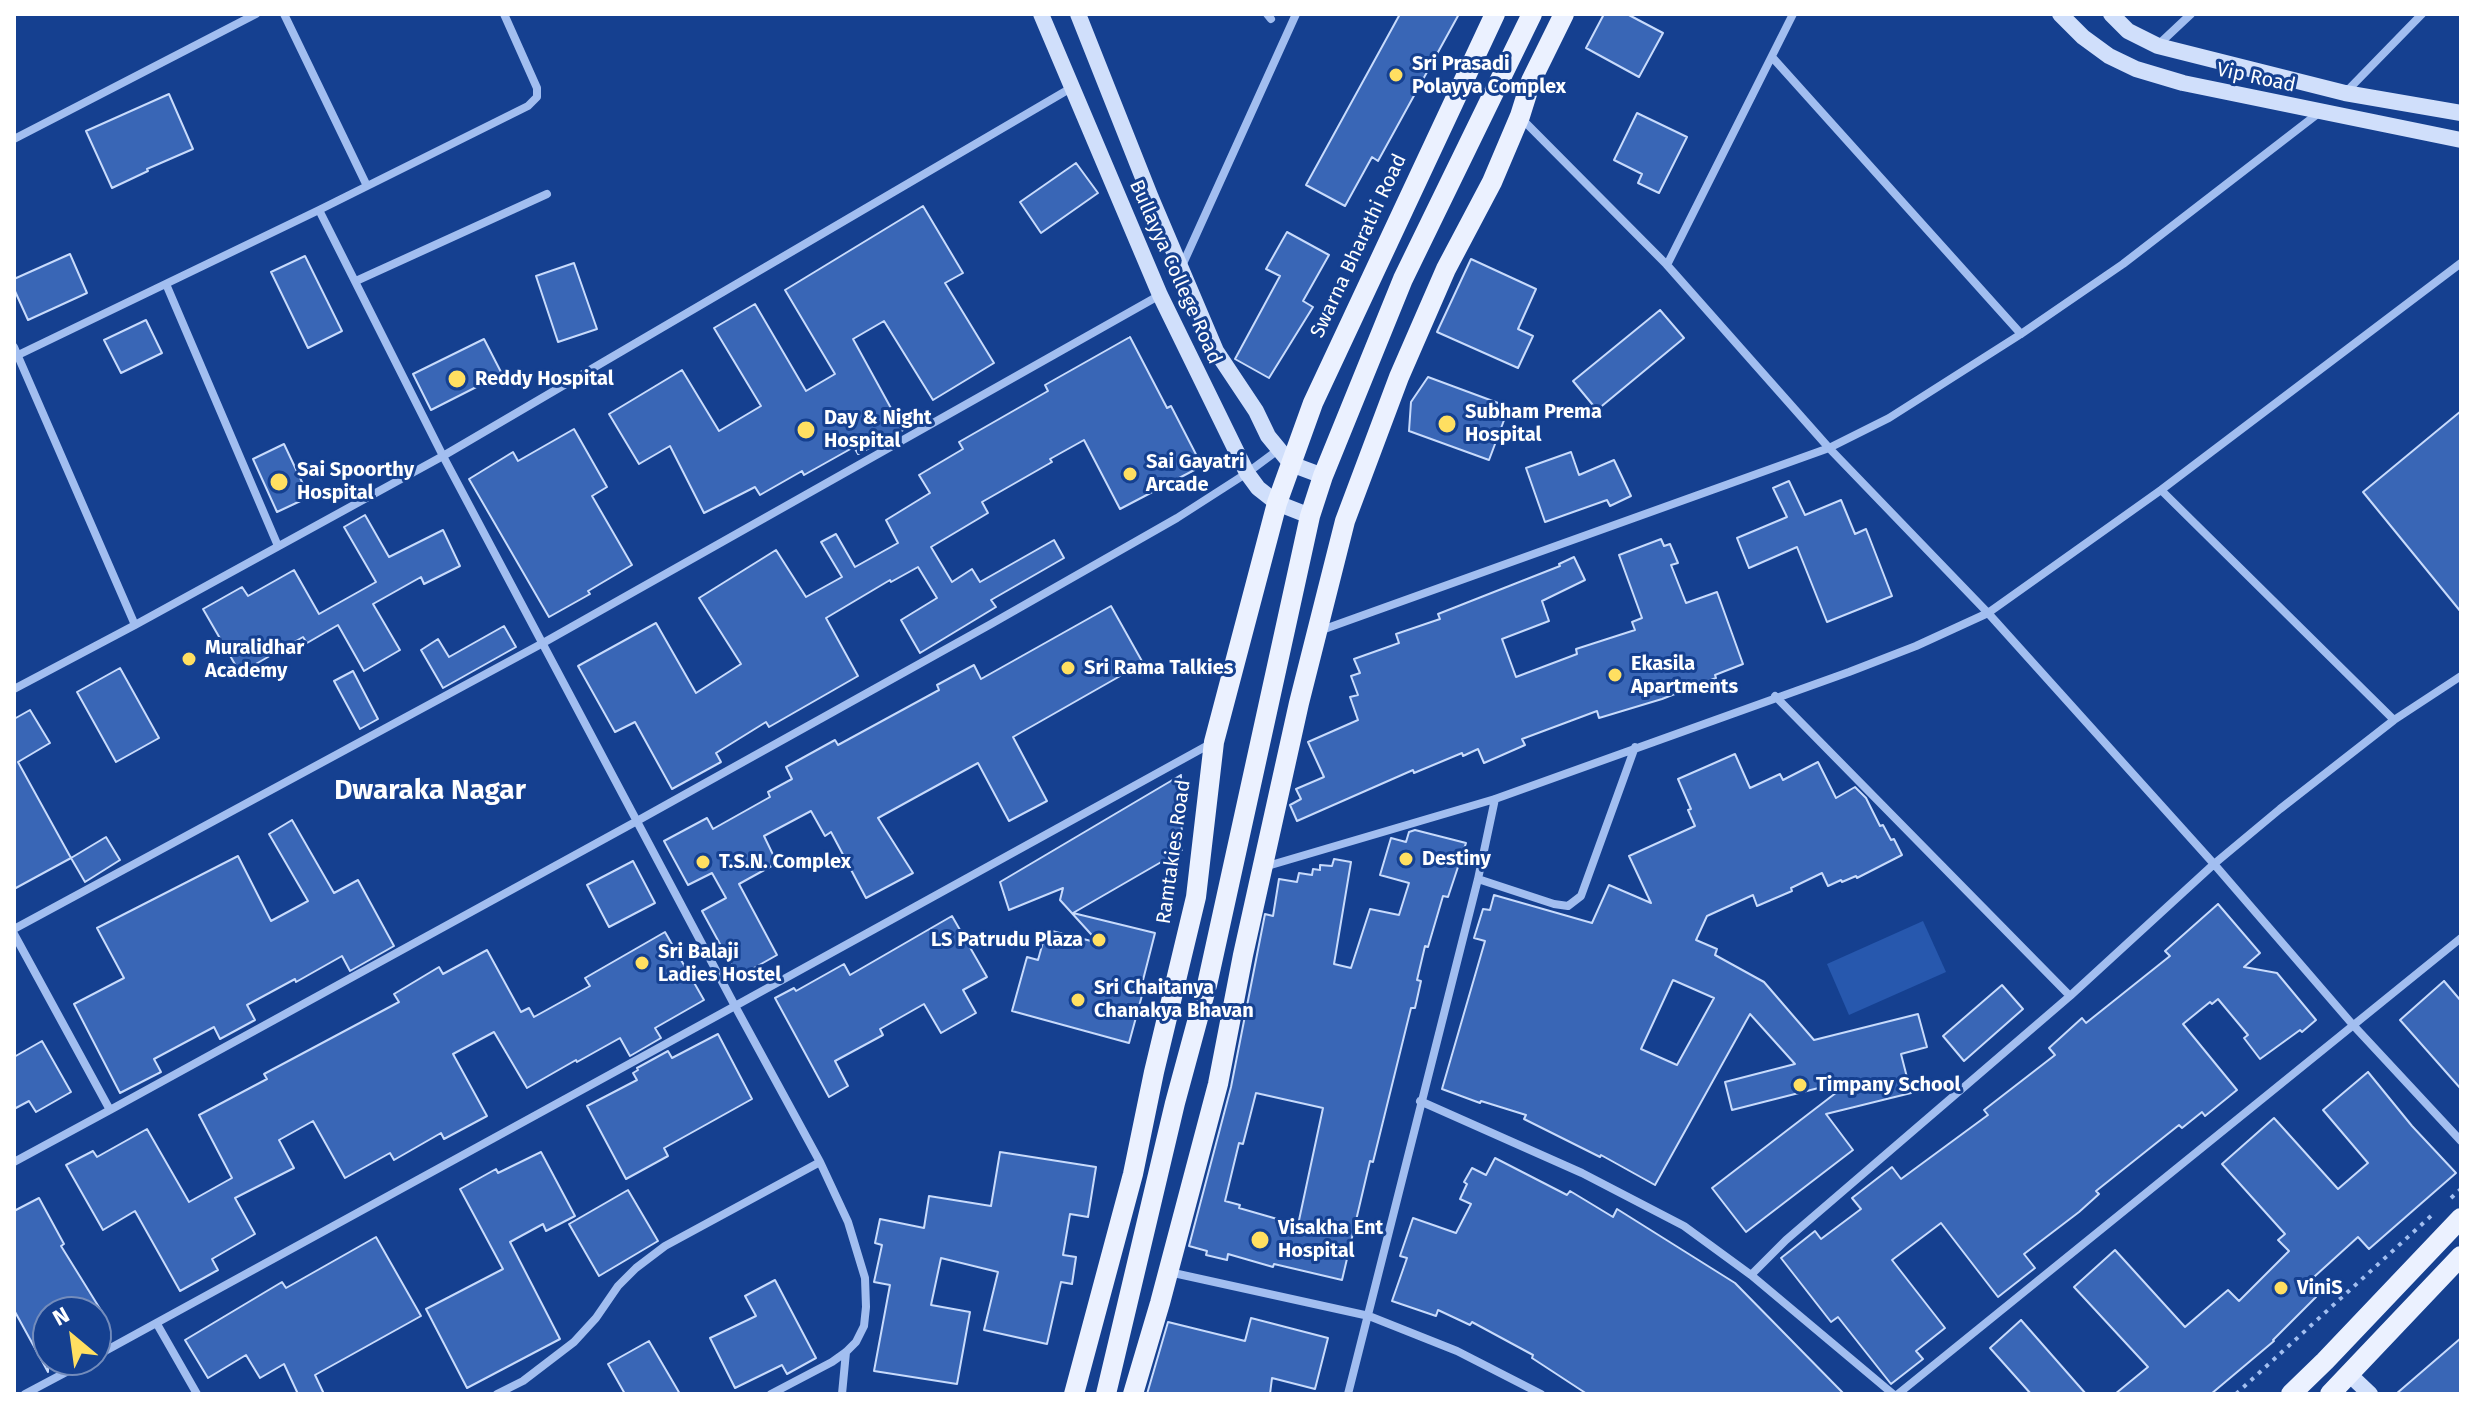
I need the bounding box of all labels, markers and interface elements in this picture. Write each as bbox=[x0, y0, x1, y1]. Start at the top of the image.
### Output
place label: Sri Prasadi Polayya Complex bbox=[1412, 52, 1566, 99]
street label: Vip Road bbox=[2214, 58, 2298, 98]
marker: Sri Prasadi Polayya Complex bbox=[1387, 66, 1405, 84]
street label: Swarna Bharathi Road bbox=[1306, 150, 1412, 342]
street label: Bullayya College Road bbox=[1124, 176, 1226, 368]
place label: Reddy Hospital bbox=[475, 367, 614, 391]
marker: Reddy Hospital bbox=[446, 368, 468, 390]
place label: Subham Prema Hospital bbox=[1465, 400, 1602, 447]
place label: Day & Night Hospital bbox=[824, 406, 932, 453]
marker: Subham Prema Hospital bbox=[1436, 413, 1458, 435]
marker: Day & Night Hospital bbox=[795, 419, 817, 441]
place label: Sai Gayatri Arcade bbox=[1146, 450, 1245, 497]
place label: Sai Spoorthy Hospital bbox=[297, 458, 414, 505]
marker: Sai Gayatri Arcade bbox=[1121, 465, 1139, 483]
marker: Sai Spoorthy Hospital bbox=[268, 471, 290, 493]
place label: Muralidhar Academy bbox=[205, 636, 304, 683]
marker: Muralidhar Academy bbox=[180, 650, 198, 668]
place label: Ekasila Apartments bbox=[1631, 652, 1738, 699]
place label: Sri Rama Talkies bbox=[1084, 656, 1233, 680]
marker: Sri Rama Talkies bbox=[1059, 659, 1077, 677]
marker: Ekasila Apartments bbox=[1606, 666, 1624, 684]
district label: Dwaraka Nagar bbox=[334, 774, 526, 808]
street label: Ramtakies Road bbox=[1152, 778, 1196, 926]
place label: Destiny bbox=[1422, 847, 1491, 871]
place label: T.S.N. Complex bbox=[719, 850, 851, 874]
marker: Destiny bbox=[1397, 850, 1415, 868]
marker: T.S.N. Complex bbox=[694, 853, 712, 871]
place label: LS Patrudu Plaza bbox=[931, 928, 1083, 952]
marker: LS Patrudu Plaza bbox=[1090, 931, 1108, 949]
place label: Sri Balaji Ladies Hostel bbox=[658, 940, 781, 987]
marker: Sri Balaji Ladies Hostel bbox=[633, 954, 651, 972]
place label: Sri Chaitanya Chanakya Bhavan bbox=[1094, 976, 1254, 1023]
marker: Sri Chaitanya Chanakya Bhavan bbox=[1069, 991, 1087, 1009]
place label: Timpany School bbox=[1816, 1073, 1960, 1097]
marker: Timpany School bbox=[1791, 1076, 1809, 1094]
place label: Visakha Ent Hospital bbox=[1278, 1216, 1383, 1263]
marker: Visakha Ent Hospital bbox=[1249, 1229, 1271, 1251]
place label: ViniS bbox=[2297, 1276, 2343, 1300]
marker: ViniS bbox=[2272, 1279, 2290, 1297]
north arrow bbox=[32, 1296, 112, 1376]
text: N bbox=[48, 1301, 74, 1332]

